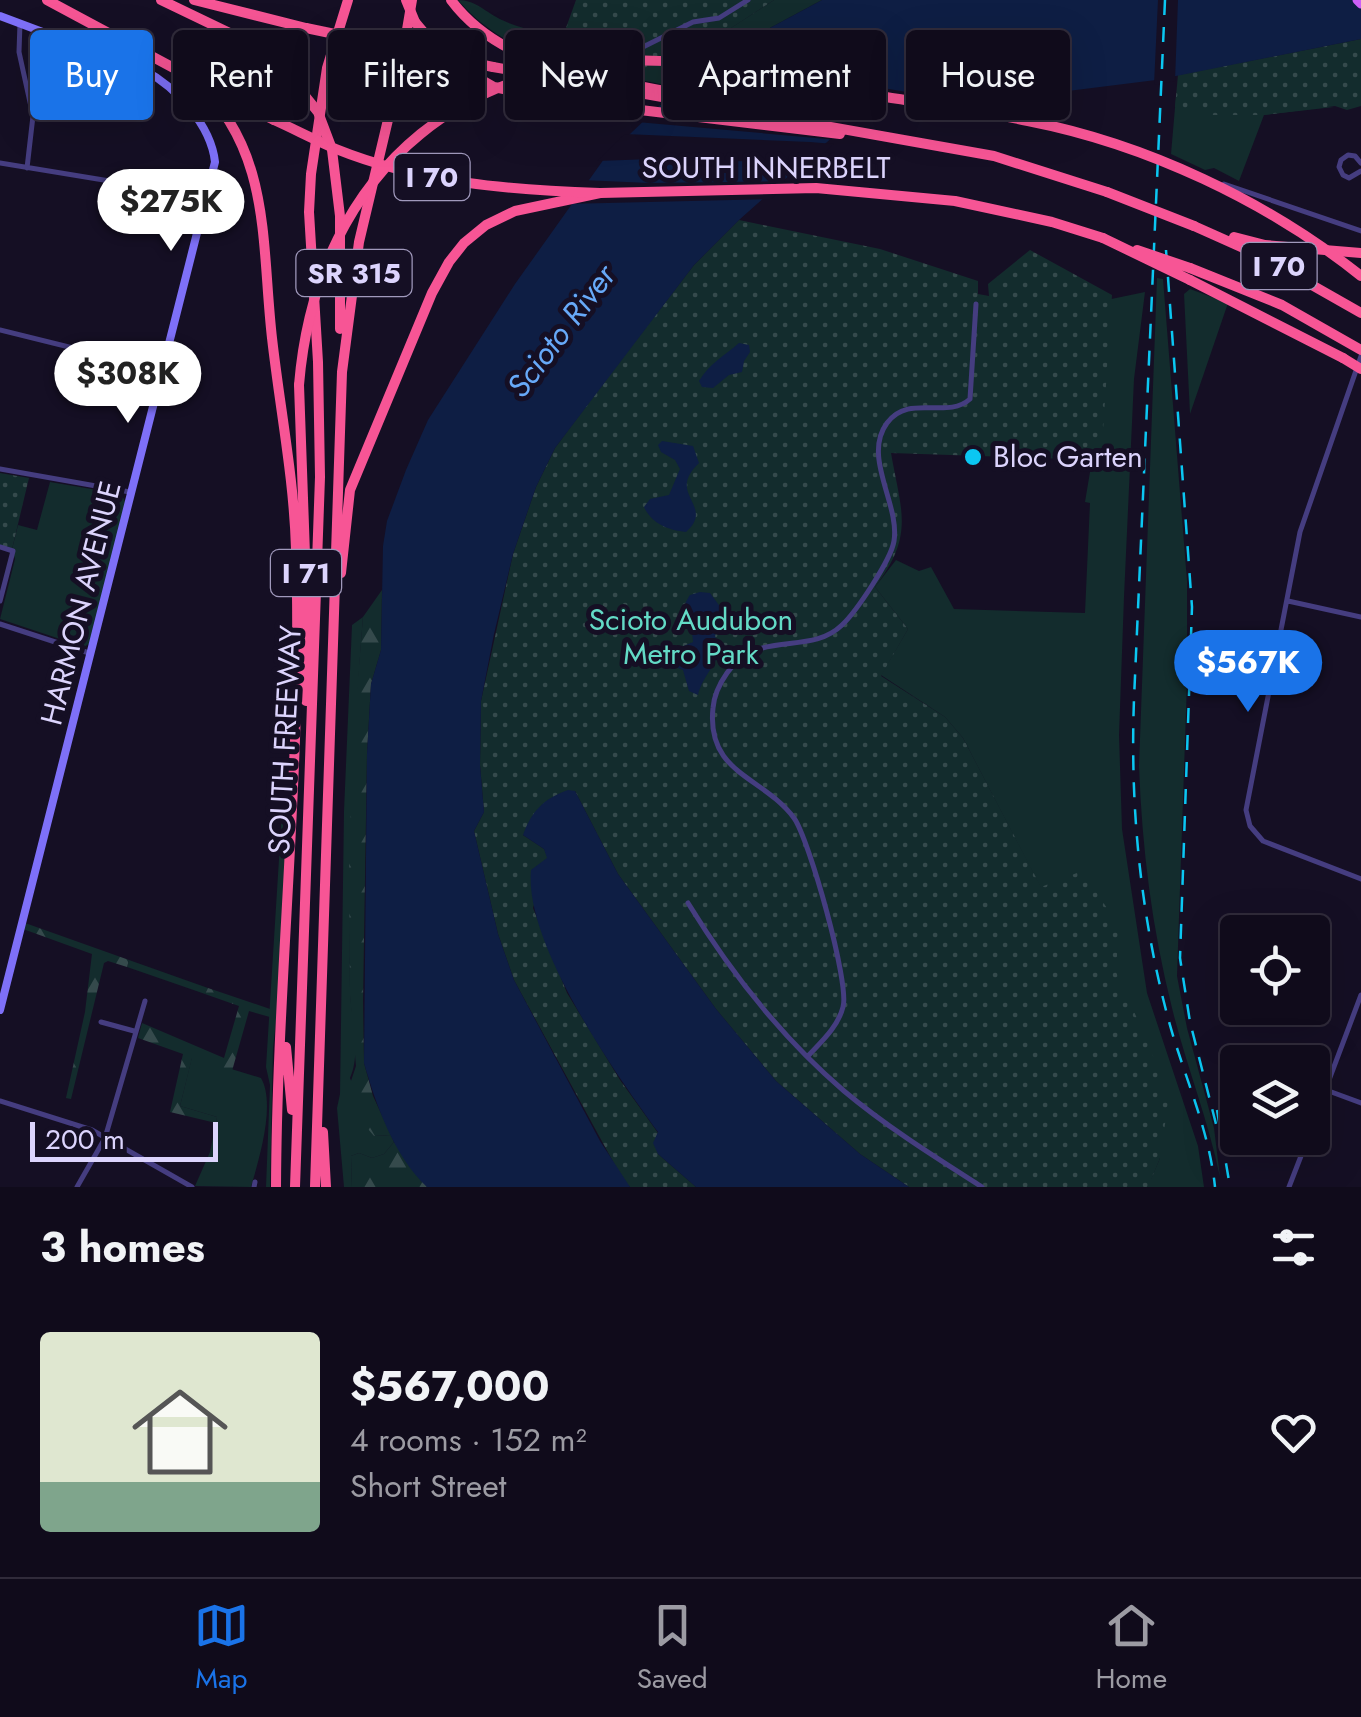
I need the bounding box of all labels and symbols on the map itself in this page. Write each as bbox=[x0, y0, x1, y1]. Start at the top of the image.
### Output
street label: SOUTH INNERBELT bbox=[641, 146, 891, 189]
road number: I 70 bbox=[394, 154, 470, 200]
pin: $275K bbox=[101, 169, 241, 254]
road number: I 70 bbox=[1242, 243, 1316, 289]
road number: SR 315 bbox=[296, 250, 412, 296]
water label: Scioto River bbox=[496, 253, 628, 407]
pin: $308K bbox=[58, 341, 198, 426]
place label: Bloc Garten bbox=[993, 435, 1143, 478]
marker: Bloc Garten bbox=[962, 446, 984, 468]
street label: HARMON AVENUE bbox=[29, 476, 132, 729]
road number: I 71 bbox=[271, 550, 341, 596]
park label: Scioto Audubon Metro Park bbox=[589, 598, 793, 675]
street label: SOUTH FREEWAY bbox=[257, 624, 312, 856]
pin: $567K bbox=[1178, 630, 1318, 715]
scale bar bbox=[30, 1117, 218, 1162]

